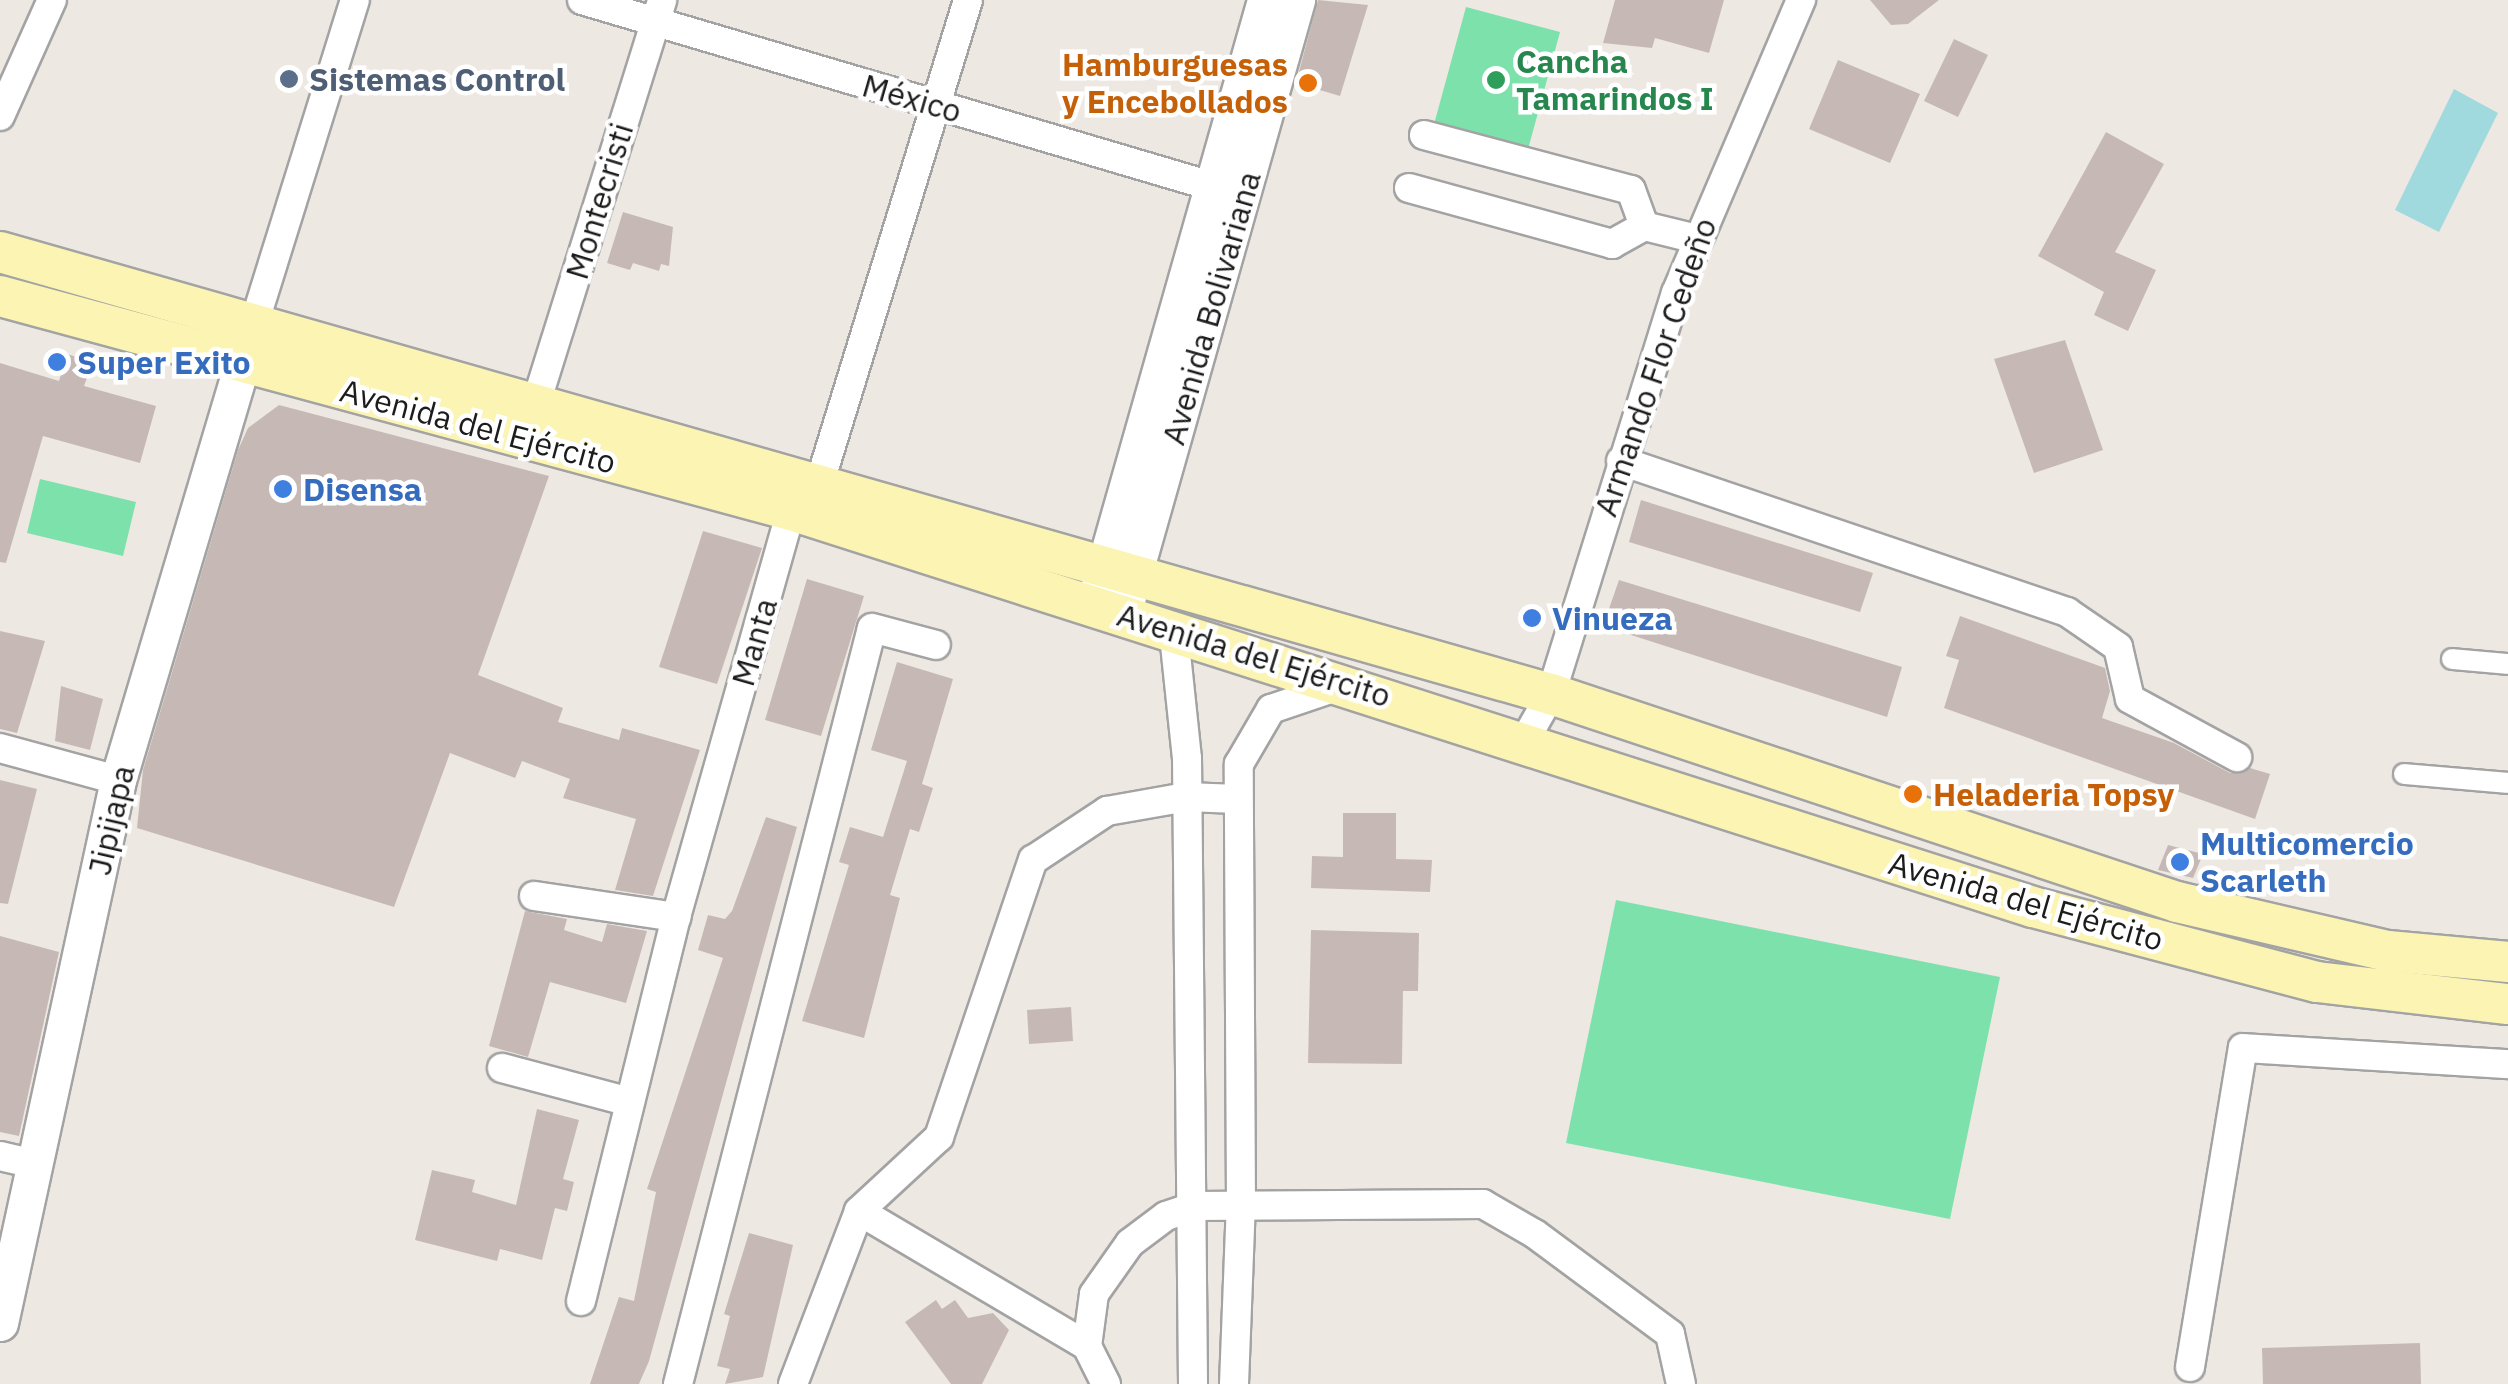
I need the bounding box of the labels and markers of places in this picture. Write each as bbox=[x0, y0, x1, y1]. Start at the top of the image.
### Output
place label: Cancha Tamarindos I bbox=[1516, 43, 1714, 118]
place label: Hamburguesas y Encebollados bbox=[1062, 46, 1288, 121]
place label: Sistemas Control bbox=[309, 60, 565, 98]
marker: Sistemas Control bbox=[278, 68, 300, 90]
marker: Cancha Tamarindos I bbox=[1485, 69, 1507, 91]
marker: Hamburguesas y Encebollados bbox=[1297, 72, 1319, 94]
place label: Super Exito bbox=[77, 343, 251, 381]
marker: Super Exito bbox=[46, 351, 68, 373]
place label: Disensa bbox=[303, 470, 422, 508]
marker: Disensa bbox=[272, 478, 294, 500]
place label: Vinueza bbox=[1552, 599, 1673, 637]
marker: Vinueza bbox=[1521, 607, 1543, 629]
place label: Heladeria Topsy bbox=[1933, 775, 2174, 813]
marker: Heladeria Topsy bbox=[1902, 783, 1924, 805]
place label: Multicomercio Scarleth bbox=[2200, 825, 2414, 900]
marker: Multicomercio Scarleth bbox=[2169, 851, 2191, 873]

